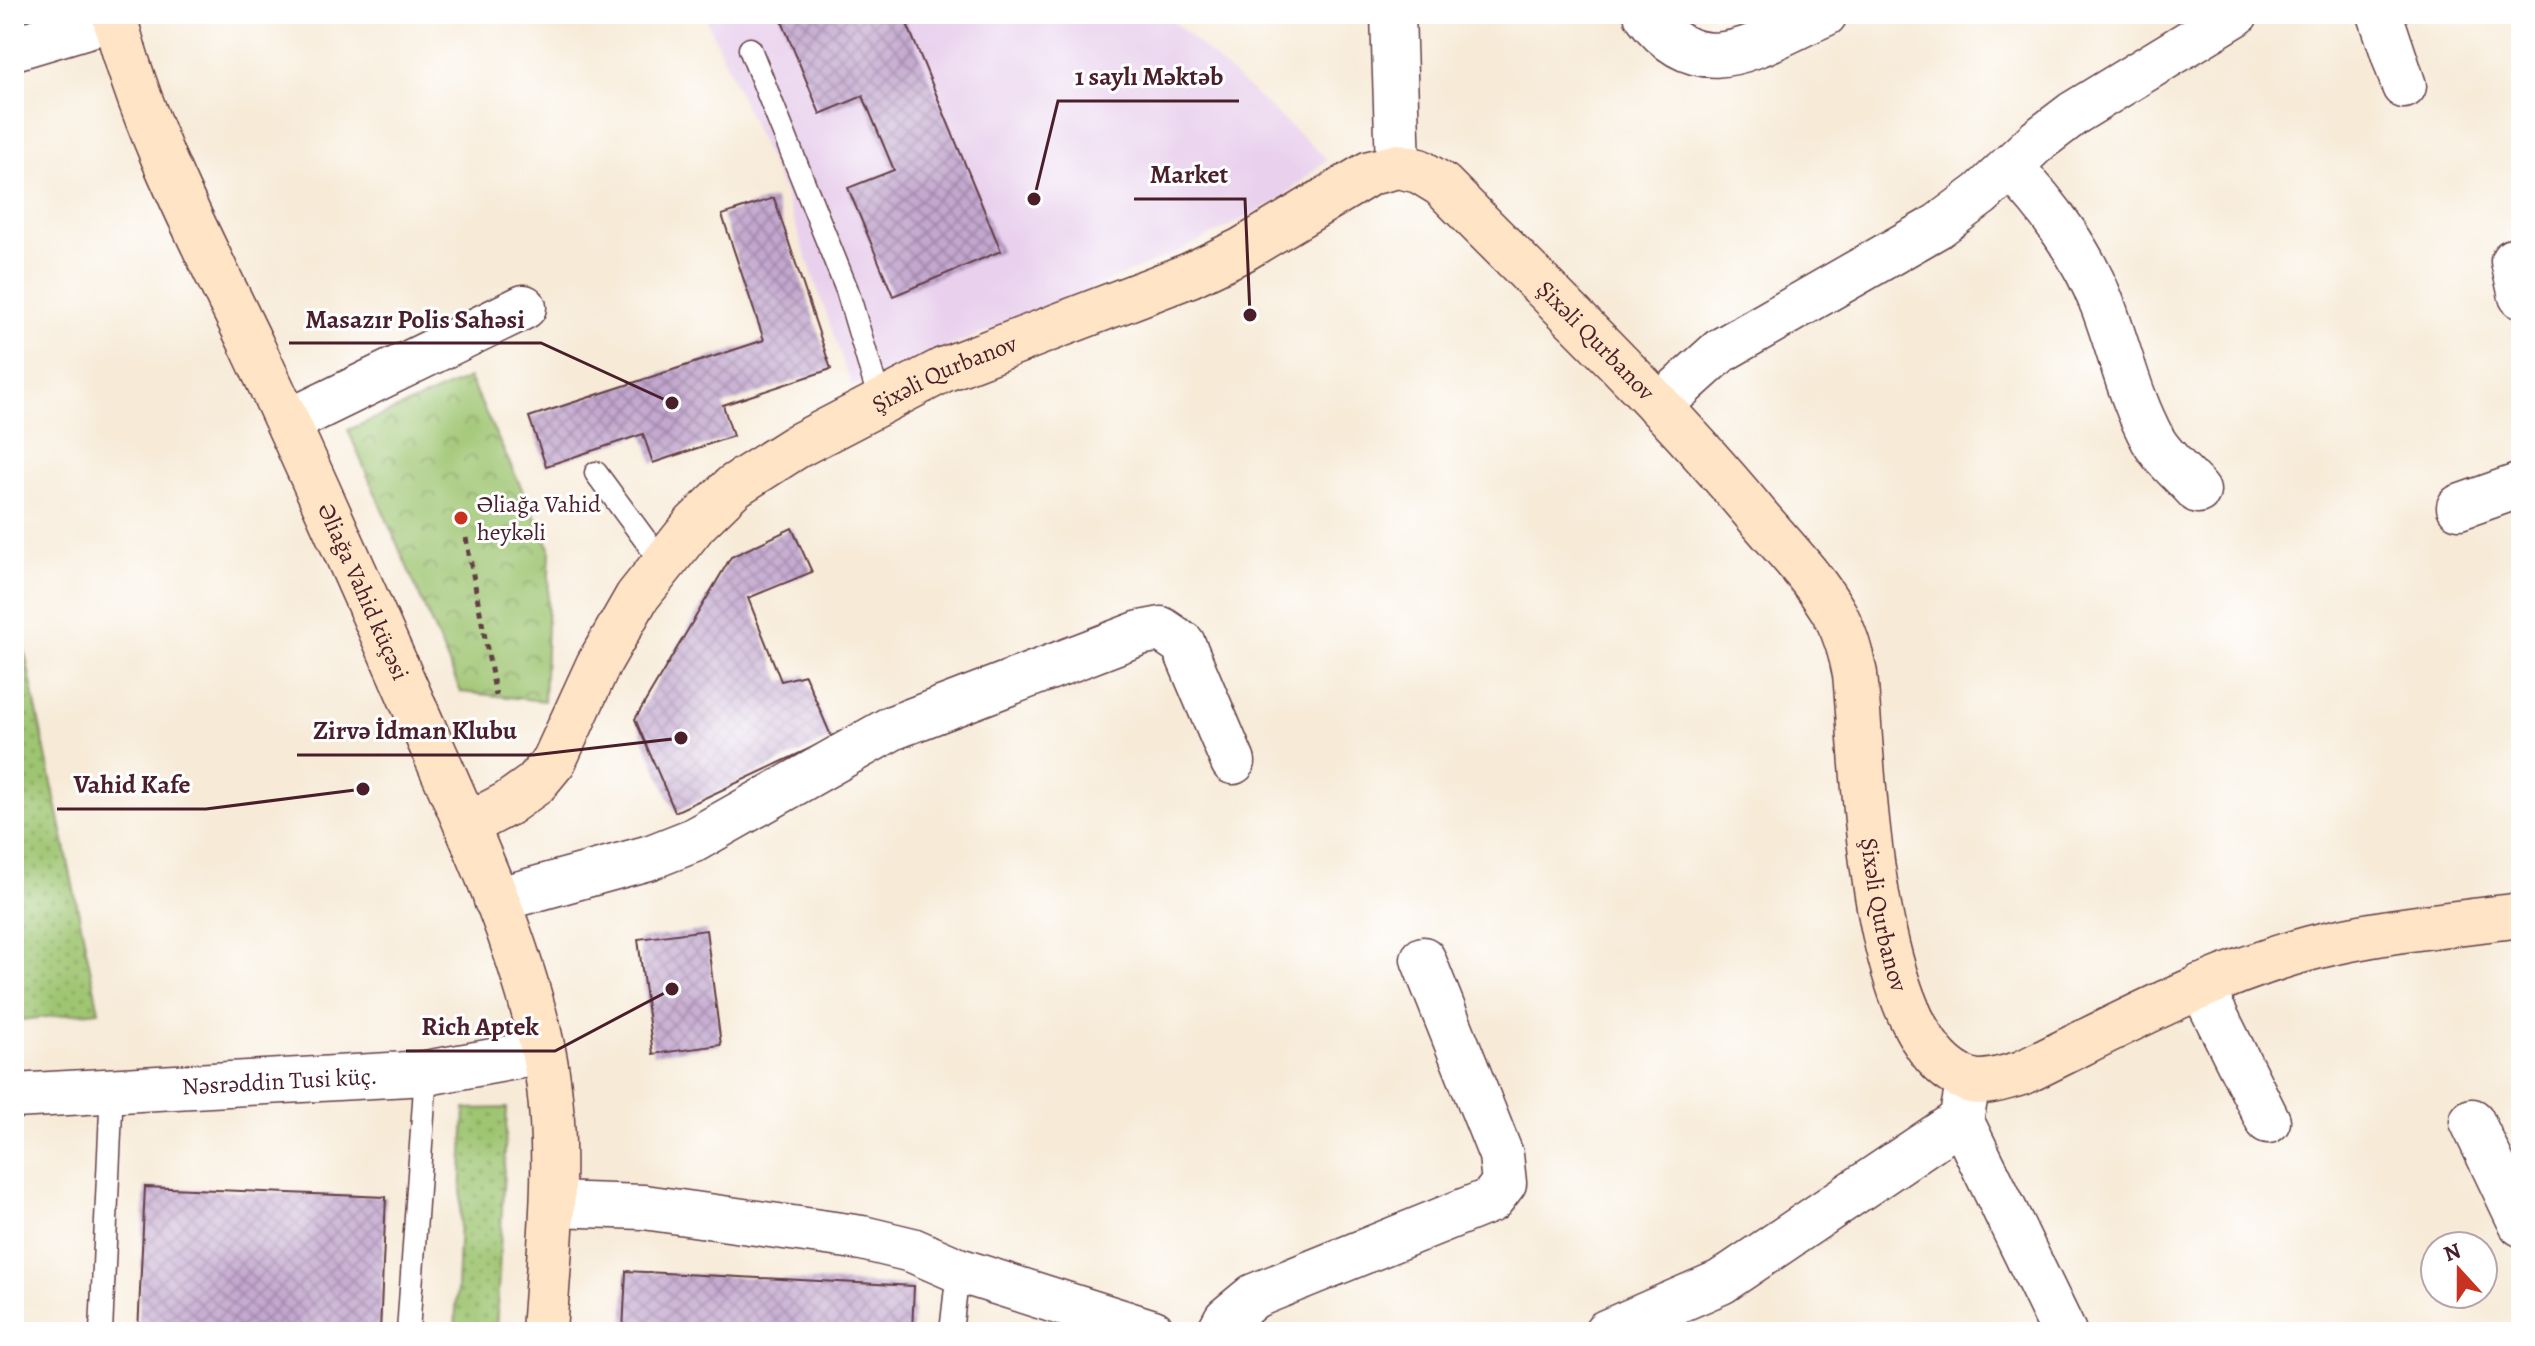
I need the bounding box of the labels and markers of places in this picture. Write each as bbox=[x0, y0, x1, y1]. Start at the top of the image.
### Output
callout: 1 saylı Məktəb bbox=[1058, 51, 1239, 101]
callout: Market bbox=[1134, 149, 1245, 199]
callout: Masazır Polis Sahəsi bbox=[289, 293, 541, 343]
place label: Əliağa Vahid heykəli bbox=[477, 488, 601, 548]
marker: Əliağa Vahid heykəli bbox=[452, 509, 470, 527]
callout: Zirvə İdman Klubu bbox=[297, 705, 533, 755]
callout: Vahid Kafe bbox=[57, 759, 206, 809]
callout: Rich Aptek bbox=[406, 1001, 555, 1051]

